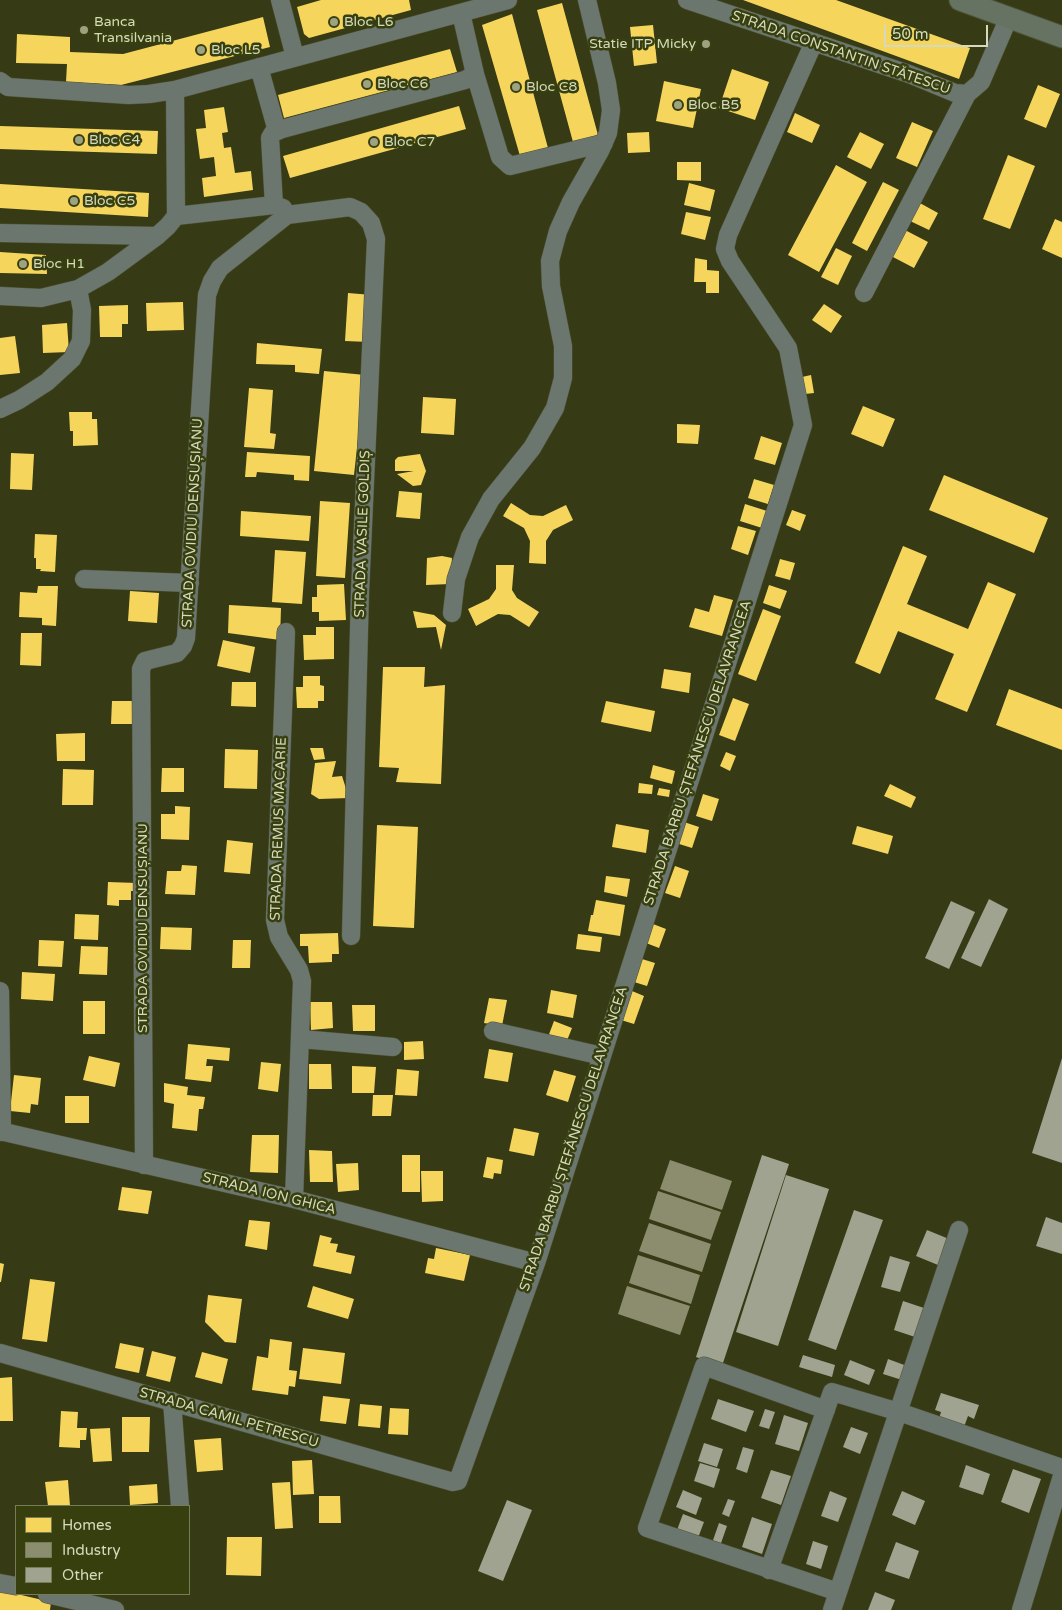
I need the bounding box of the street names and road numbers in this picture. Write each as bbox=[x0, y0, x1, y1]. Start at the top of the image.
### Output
street label: STRADA CONSTANTIN STĂTESCU bbox=[729, 8, 953, 98]
street label: STRADA OVIDIU DENSUȘIANU bbox=[179, 418, 207, 628]
street label: STRADA VASILE GOLDIȘ bbox=[352, 450, 374, 618]
street label: STRADA BARBU ȘTEFĂNESCU DELAVRANCEA bbox=[641, 598, 755, 908]
street label: STRADA REMUS MACARIE bbox=[267, 737, 291, 921]
street label: STRADA OVIDIU DENSUȘIANU bbox=[135, 823, 151, 1033]
street label: STRADA BARBU ȘTEFĂNESCU DELAVRANCEA bbox=[517, 984, 631, 1294]
street label: STRADA ION GHICA bbox=[201, 1169, 337, 1219]
street label: STRADA CAMIL PETRESCU bbox=[138, 1384, 320, 1452]

